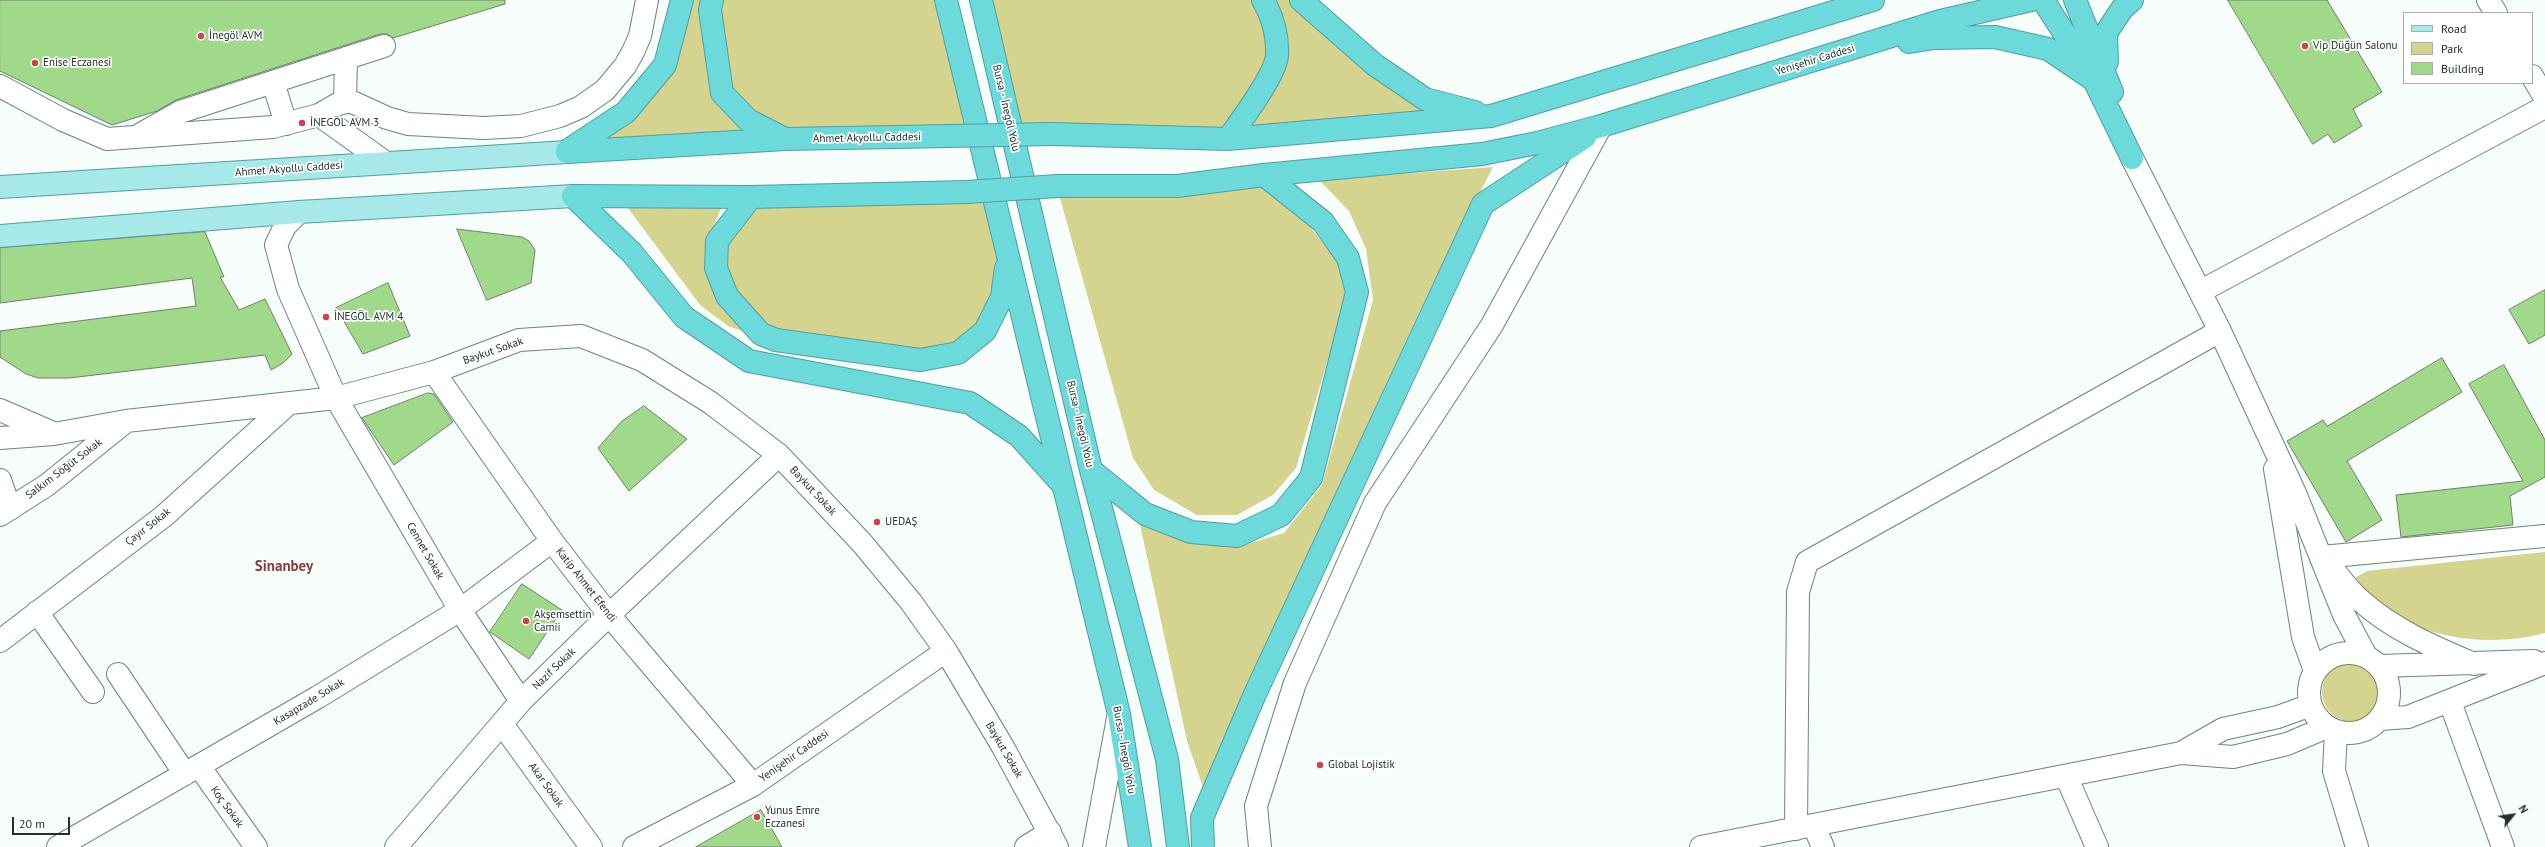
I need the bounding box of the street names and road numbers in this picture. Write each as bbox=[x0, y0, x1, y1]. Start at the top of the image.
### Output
street label: Yenişehir Caddesi bbox=[1774, 42, 1856, 78]
street label: Bursa - İnegöl Yolu bbox=[990, 63, 1022, 153]
street label: Ahmet Akyollu Caddesi bbox=[813, 130, 921, 146]
street label: Ahmet Akyollu Caddesi bbox=[235, 159, 343, 179]
street label: Baykut Sokak bbox=[461, 335, 525, 367]
street label: Bursa - İnegöl Yolu bbox=[1064, 379, 1096, 469]
street label: Salkım Söğüt Sokak bbox=[23, 436, 105, 502]
street label: Baykut Sokak bbox=[787, 464, 839, 518]
street label: Çayır Sokak bbox=[123, 505, 173, 549]
street label: Cennet Sokak bbox=[403, 520, 447, 582]
street label: Katip Ahmet Efendi bbox=[553, 545, 619, 625]
street label: Nazif Sokak bbox=[530, 645, 578, 693]
street label: Kasapzade Sokak bbox=[271, 676, 347, 728]
street label: Bursa - İnegöl Yolu bbox=[1110, 705, 1138, 795]
street label: Baykut Sokak bbox=[983, 720, 1025, 780]
street label: Yenişehir Caddesi bbox=[757, 727, 831, 785]
street label: Akar Sokak bbox=[526, 760, 566, 810]
street label: Koç Sokak bbox=[208, 784, 246, 830]

